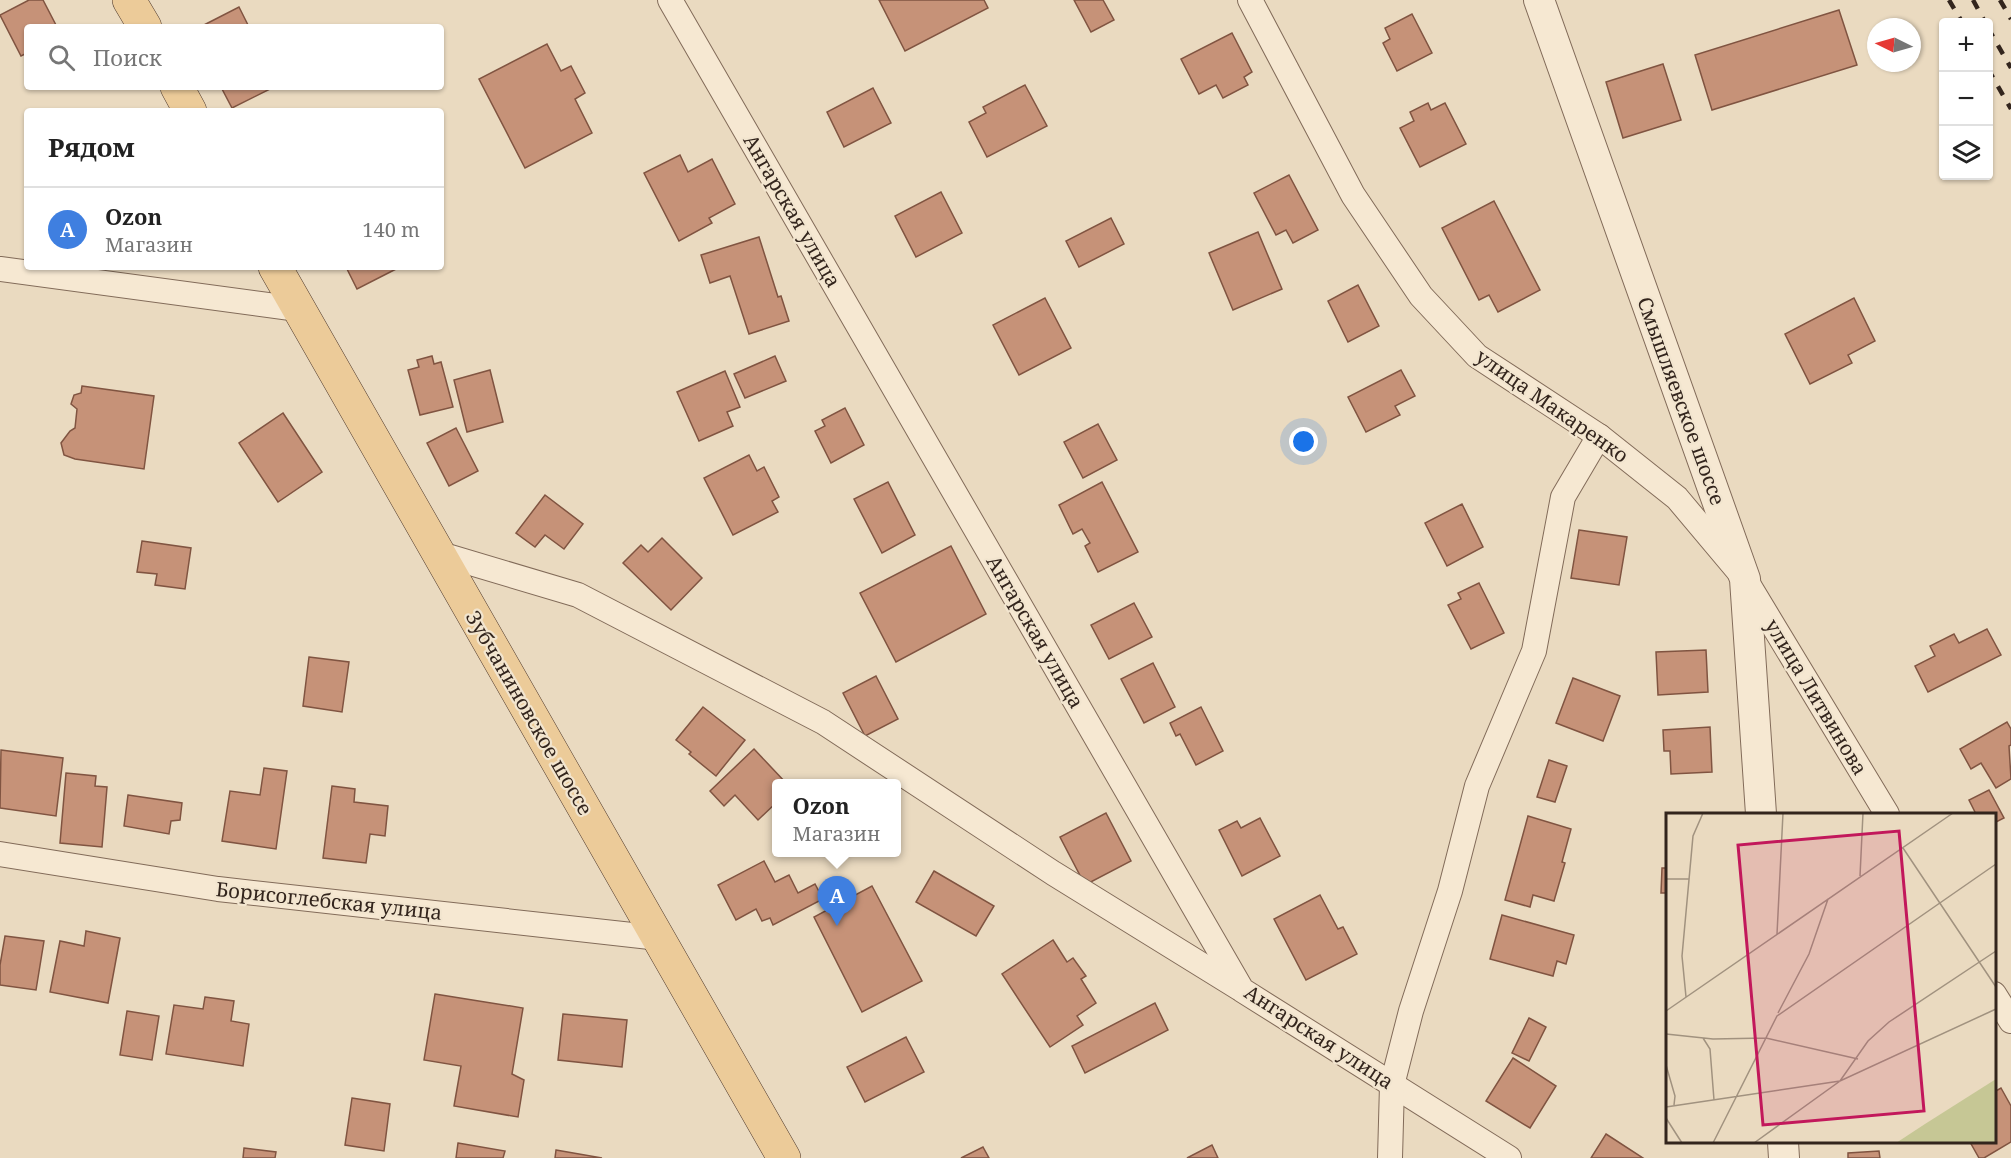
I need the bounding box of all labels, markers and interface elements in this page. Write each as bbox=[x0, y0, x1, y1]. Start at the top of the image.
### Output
north arrow bbox=[1867, 18, 1921, 72]
map controls bbox=[1939, 18, 1993, 180]
button: + bbox=[1939, 18, 1993, 72]
search box bbox=[24, 24, 444, 90]
icon: search bbox=[45, 41, 78, 74]
text: Поиск bbox=[93, 42, 162, 72]
button: − bbox=[1939, 72, 1993, 126]
button: layers bbox=[1939, 126, 1993, 180]
text: Рядом bbox=[48, 129, 135, 165]
street label: Ангарская улица bbox=[738, 129, 847, 292]
text: Ozon bbox=[105, 201, 162, 231]
text: A bbox=[60, 216, 75, 243]
text: 140 m bbox=[362, 216, 420, 243]
text: Магазин bbox=[105, 231, 193, 258]
street label: Смышляевское шоссе bbox=[1631, 293, 1732, 509]
street label: улица Макаренко bbox=[1470, 343, 1634, 469]
your location bbox=[1289, 427, 1318, 456]
street label: Ангарская улица bbox=[981, 550, 1090, 713]
street label: Зубчаниновское шоссе bbox=[460, 606, 599, 820]
street label: улица Литвинова bbox=[1759, 614, 1874, 780]
popup bbox=[772, 779, 901, 857]
text: Ozon bbox=[793, 790, 850, 820]
inset map bbox=[1666, 813, 1996, 1143]
text: Магазин bbox=[793, 820, 880, 847]
street label: Борисоглебская улица bbox=[215, 875, 444, 926]
pin: A bbox=[818, 876, 856, 926]
street label: Ангарская улица bbox=[1240, 978, 1399, 1095]

